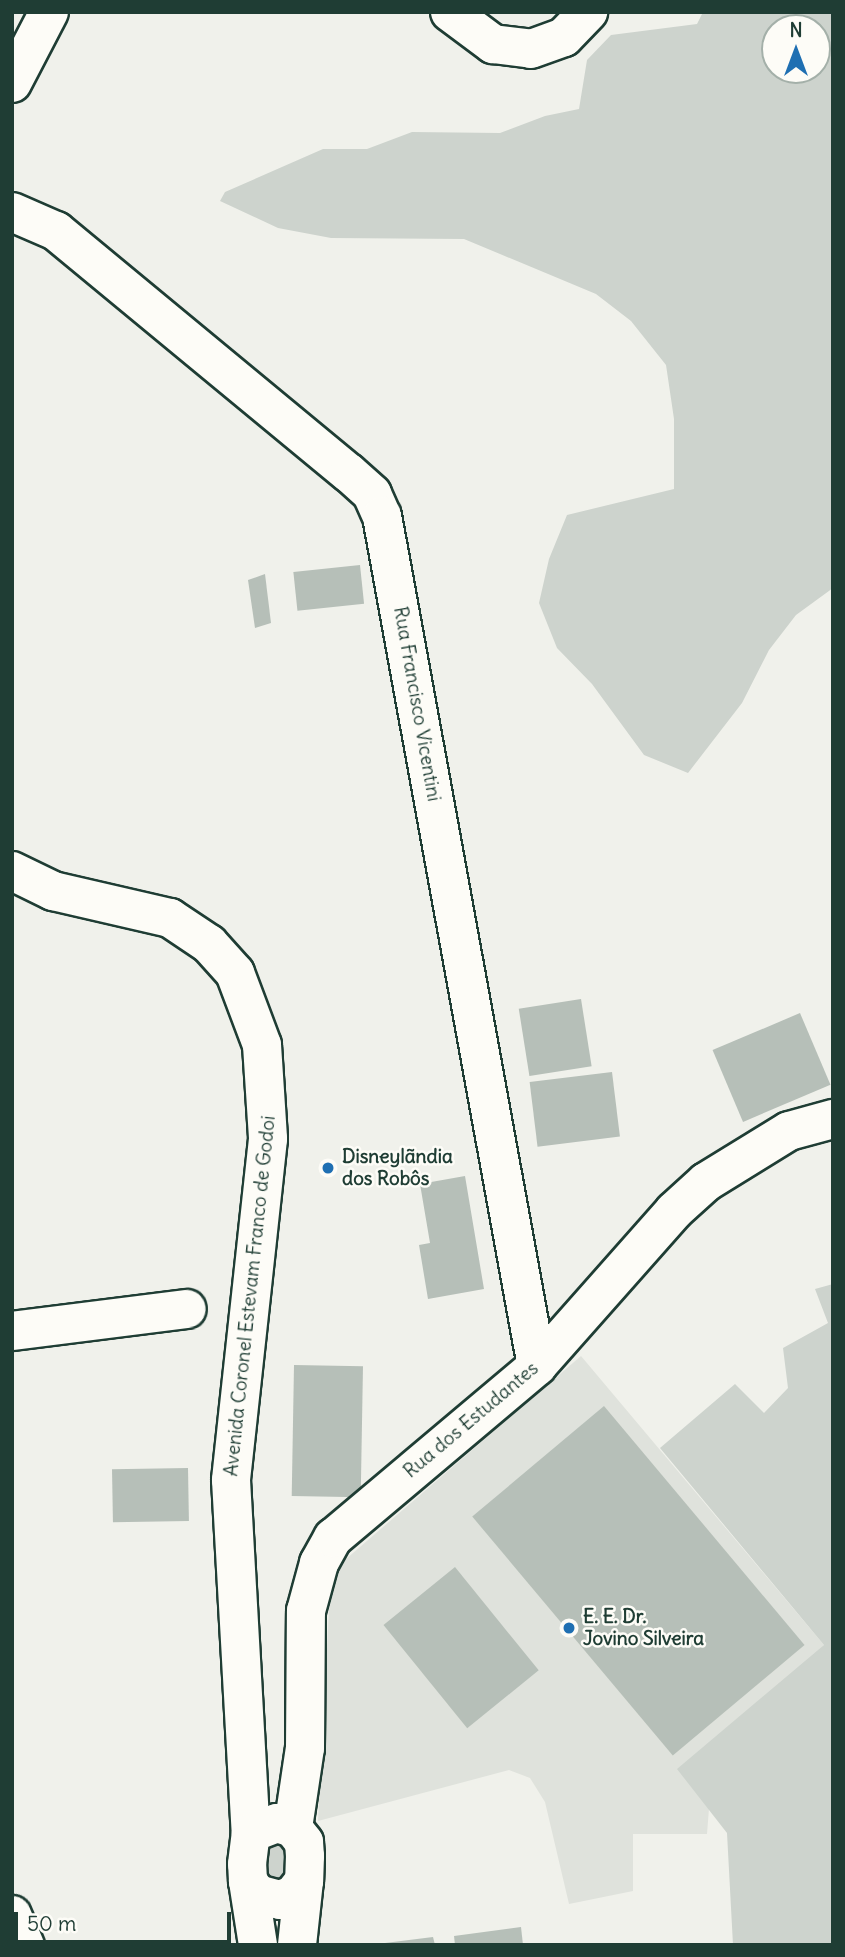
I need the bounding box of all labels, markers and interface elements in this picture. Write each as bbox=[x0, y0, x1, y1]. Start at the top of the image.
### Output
north arrow bbox=[761, 14, 831, 84]
text: N bbox=[789, 18, 803, 42]
street label: Rua Francisco Vicentini bbox=[389, 605, 445, 803]
street label: Avenida Coronel Estevam Franco de Godoi bbox=[220, 1115, 280, 1477]
place label: Disneylãndia dos Robôs bbox=[342, 1146, 453, 1190]
marker: Disneylãndia dos Robôs bbox=[320, 1160, 336, 1176]
street label: Rua dos Estudantes bbox=[399, 1357, 543, 1483]
place label: E. E. Dr. Jovino Silveira bbox=[583, 1606, 704, 1650]
marker: E. E. Dr. Jovino Silveira bbox=[561, 1620, 577, 1636]
scale bar bbox=[18, 1898, 234, 1942]
text: 50 m bbox=[27, 1910, 76, 1937]

